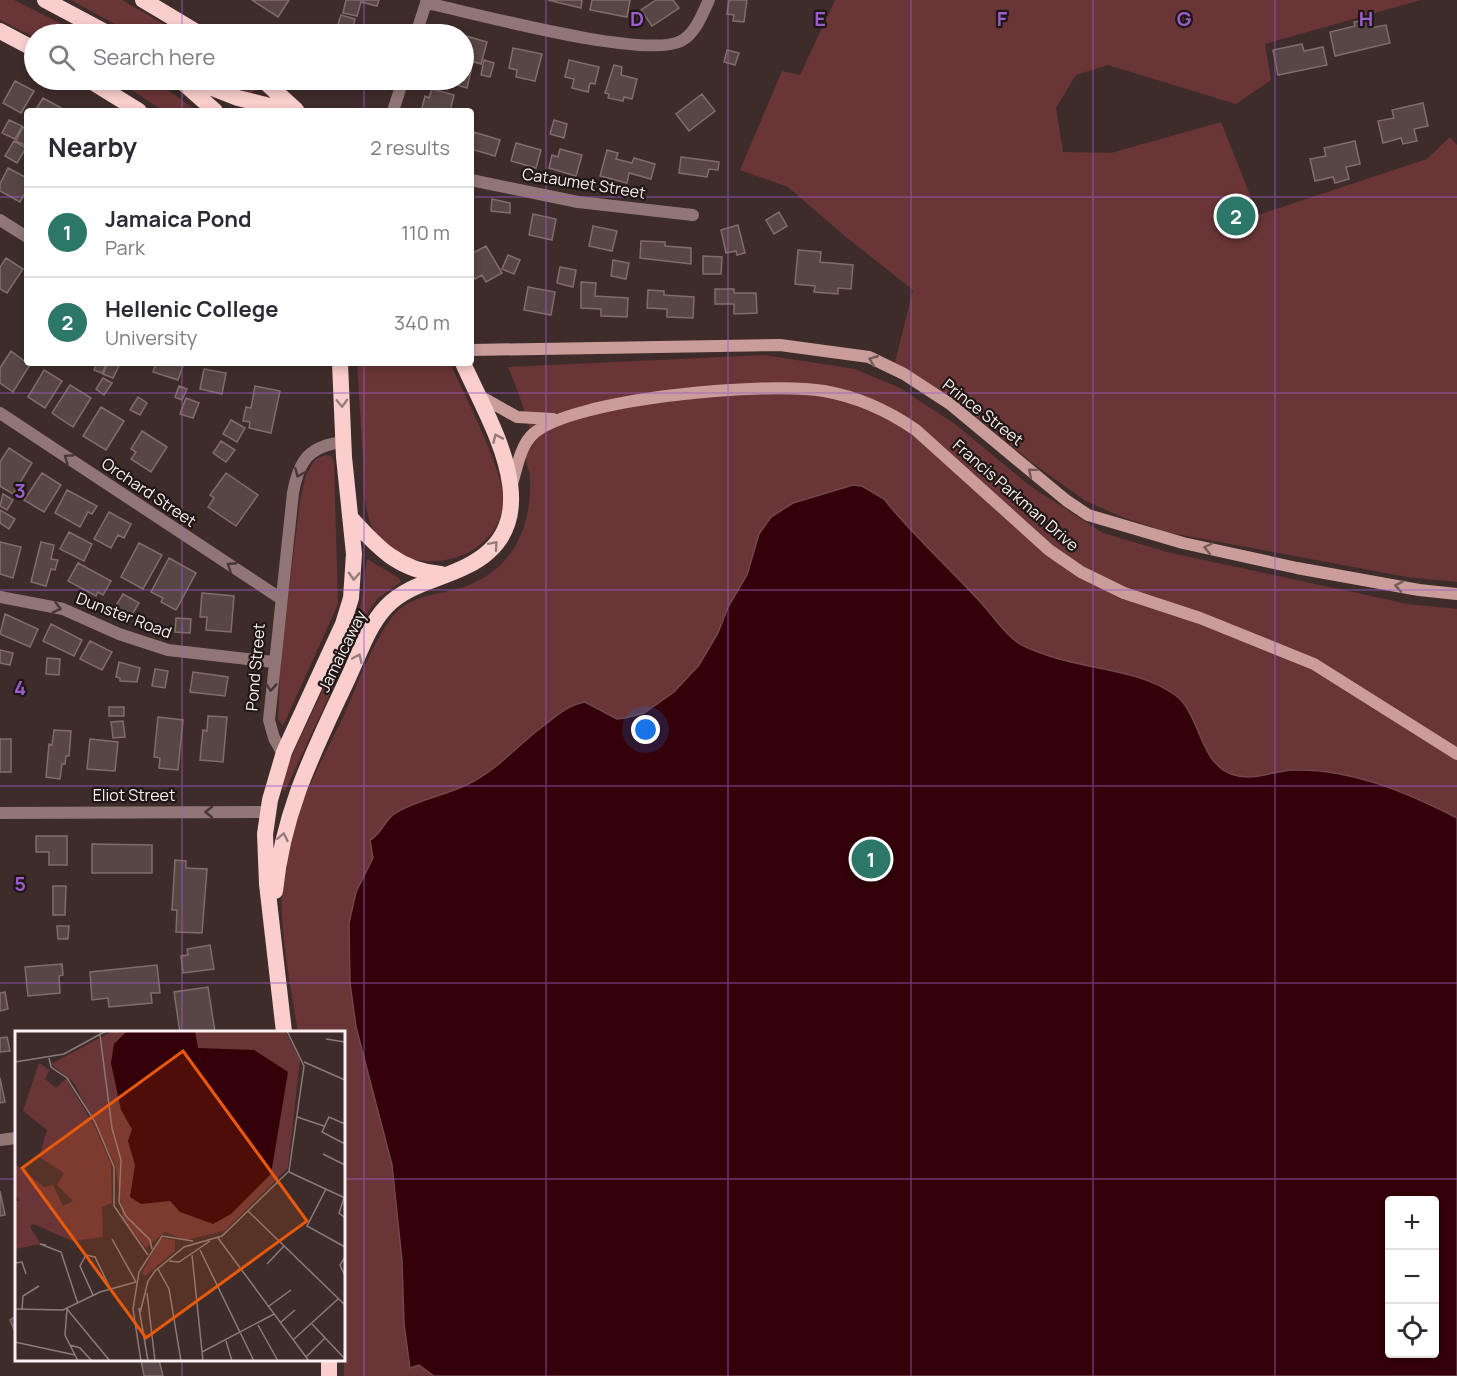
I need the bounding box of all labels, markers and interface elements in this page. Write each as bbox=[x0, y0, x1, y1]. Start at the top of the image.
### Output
text: D bbox=[630, 5, 644, 32]
text: E bbox=[814, 5, 826, 32]
text: F bbox=[997, 5, 1008, 32]
text: G bbox=[1177, 5, 1192, 32]
text: H bbox=[1359, 5, 1373, 32]
search box bbox=[24, 24, 474, 90]
icon: search bbox=[45, 41, 78, 74]
text: Search here bbox=[93, 42, 215, 72]
text: Nearby bbox=[48, 129, 137, 165]
text: 2 results bbox=[370, 134, 450, 161]
street label: Cataumet Street bbox=[521, 162, 647, 204]
pin: 2 bbox=[1216, 194, 1256, 238]
text: Jamaica Pond bbox=[105, 204, 251, 234]
text: 1 bbox=[63, 219, 72, 246]
text: 110 m bbox=[401, 219, 450, 246]
text: Park bbox=[105, 234, 145, 261]
text: Hellenic College bbox=[105, 294, 279, 324]
text: 2 bbox=[62, 309, 73, 336]
text: 340 m bbox=[394, 309, 450, 336]
text: University bbox=[105, 324, 197, 351]
one-way arrow bbox=[869, 355, 880, 367]
street label: Prince Street bbox=[938, 374, 1028, 450]
one-way arrow bbox=[336, 398, 349, 407]
one-way arrow bbox=[492, 434, 504, 445]
street label: Francis Parkman Drive bbox=[948, 434, 1084, 556]
street label: Orchard Street bbox=[97, 452, 201, 532]
one-way arrow bbox=[64, 454, 75, 465]
one-way arrow bbox=[294, 467, 306, 478]
one-way arrow bbox=[1028, 469, 1039, 480]
text: 3 bbox=[14, 477, 26, 504]
one-way arrow bbox=[487, 541, 498, 552]
one-way arrow bbox=[1203, 543, 1213, 556]
one-way arrow bbox=[227, 561, 237, 573]
one-way arrow bbox=[347, 571, 360, 580]
one-way arrow bbox=[1394, 580, 1404, 593]
street label: Dunster Road bbox=[73, 587, 175, 643]
one-way arrow bbox=[52, 601, 62, 614]
street label: Jamaicaway bbox=[313, 606, 372, 696]
street label: Pond Street bbox=[240, 622, 270, 712]
one-way arrow bbox=[350, 653, 362, 664]
text: 4 bbox=[14, 674, 26, 701]
one-way arrow bbox=[265, 682, 278, 691]
your location bbox=[631, 715, 660, 744]
street label: Eliot Street bbox=[93, 784, 175, 806]
one-way arrow bbox=[204, 806, 213, 818]
one-way arrow bbox=[276, 833, 289, 843]
pin: 1 bbox=[852, 836, 890, 882]
text: 5 bbox=[14, 870, 26, 897]
inset map bbox=[15, 1031, 345, 1361]
map controls bbox=[1385, 1196, 1439, 1358]
button: + bbox=[1385, 1196, 1439, 1250]
button: − bbox=[1385, 1250, 1439, 1304]
button: locate bbox=[1385, 1304, 1439, 1358]

